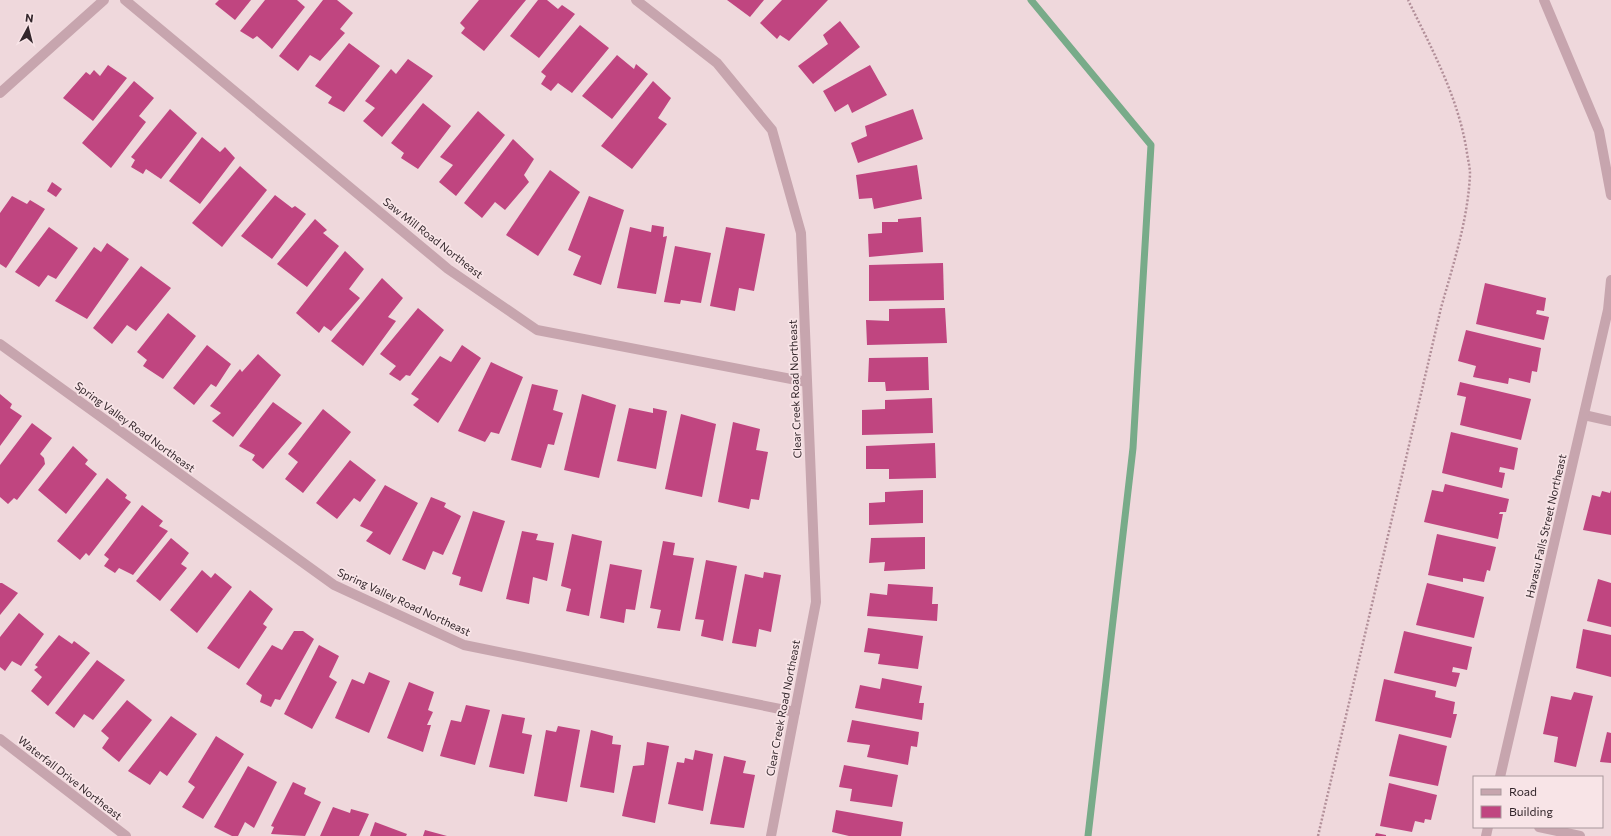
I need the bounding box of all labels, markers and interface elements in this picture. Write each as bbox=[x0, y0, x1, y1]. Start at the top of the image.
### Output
north arrow bbox=[8, 8, 48, 48]
text: N bbox=[24, 11, 34, 25]
street label: Saw Mill Road Northeast bbox=[381, 195, 486, 281]
street label: Clear Creek Road Northeast bbox=[786, 319, 803, 459]
street label: Spring Valley Road Northeast bbox=[73, 379, 198, 475]
street label: Havasu Falls Street Northeast bbox=[1523, 452, 1569, 599]
street label: Spring Valley Road Northeast bbox=[336, 565, 473, 638]
street label: Clear Creek Road Northeast bbox=[763, 638, 802, 777]
street label: Waterfall Drive Northeast bbox=[16, 733, 125, 823]
legend bbox=[1473, 776, 1603, 828]
text: Road bbox=[1509, 784, 1537, 798]
text: Building bbox=[1509, 804, 1553, 818]

